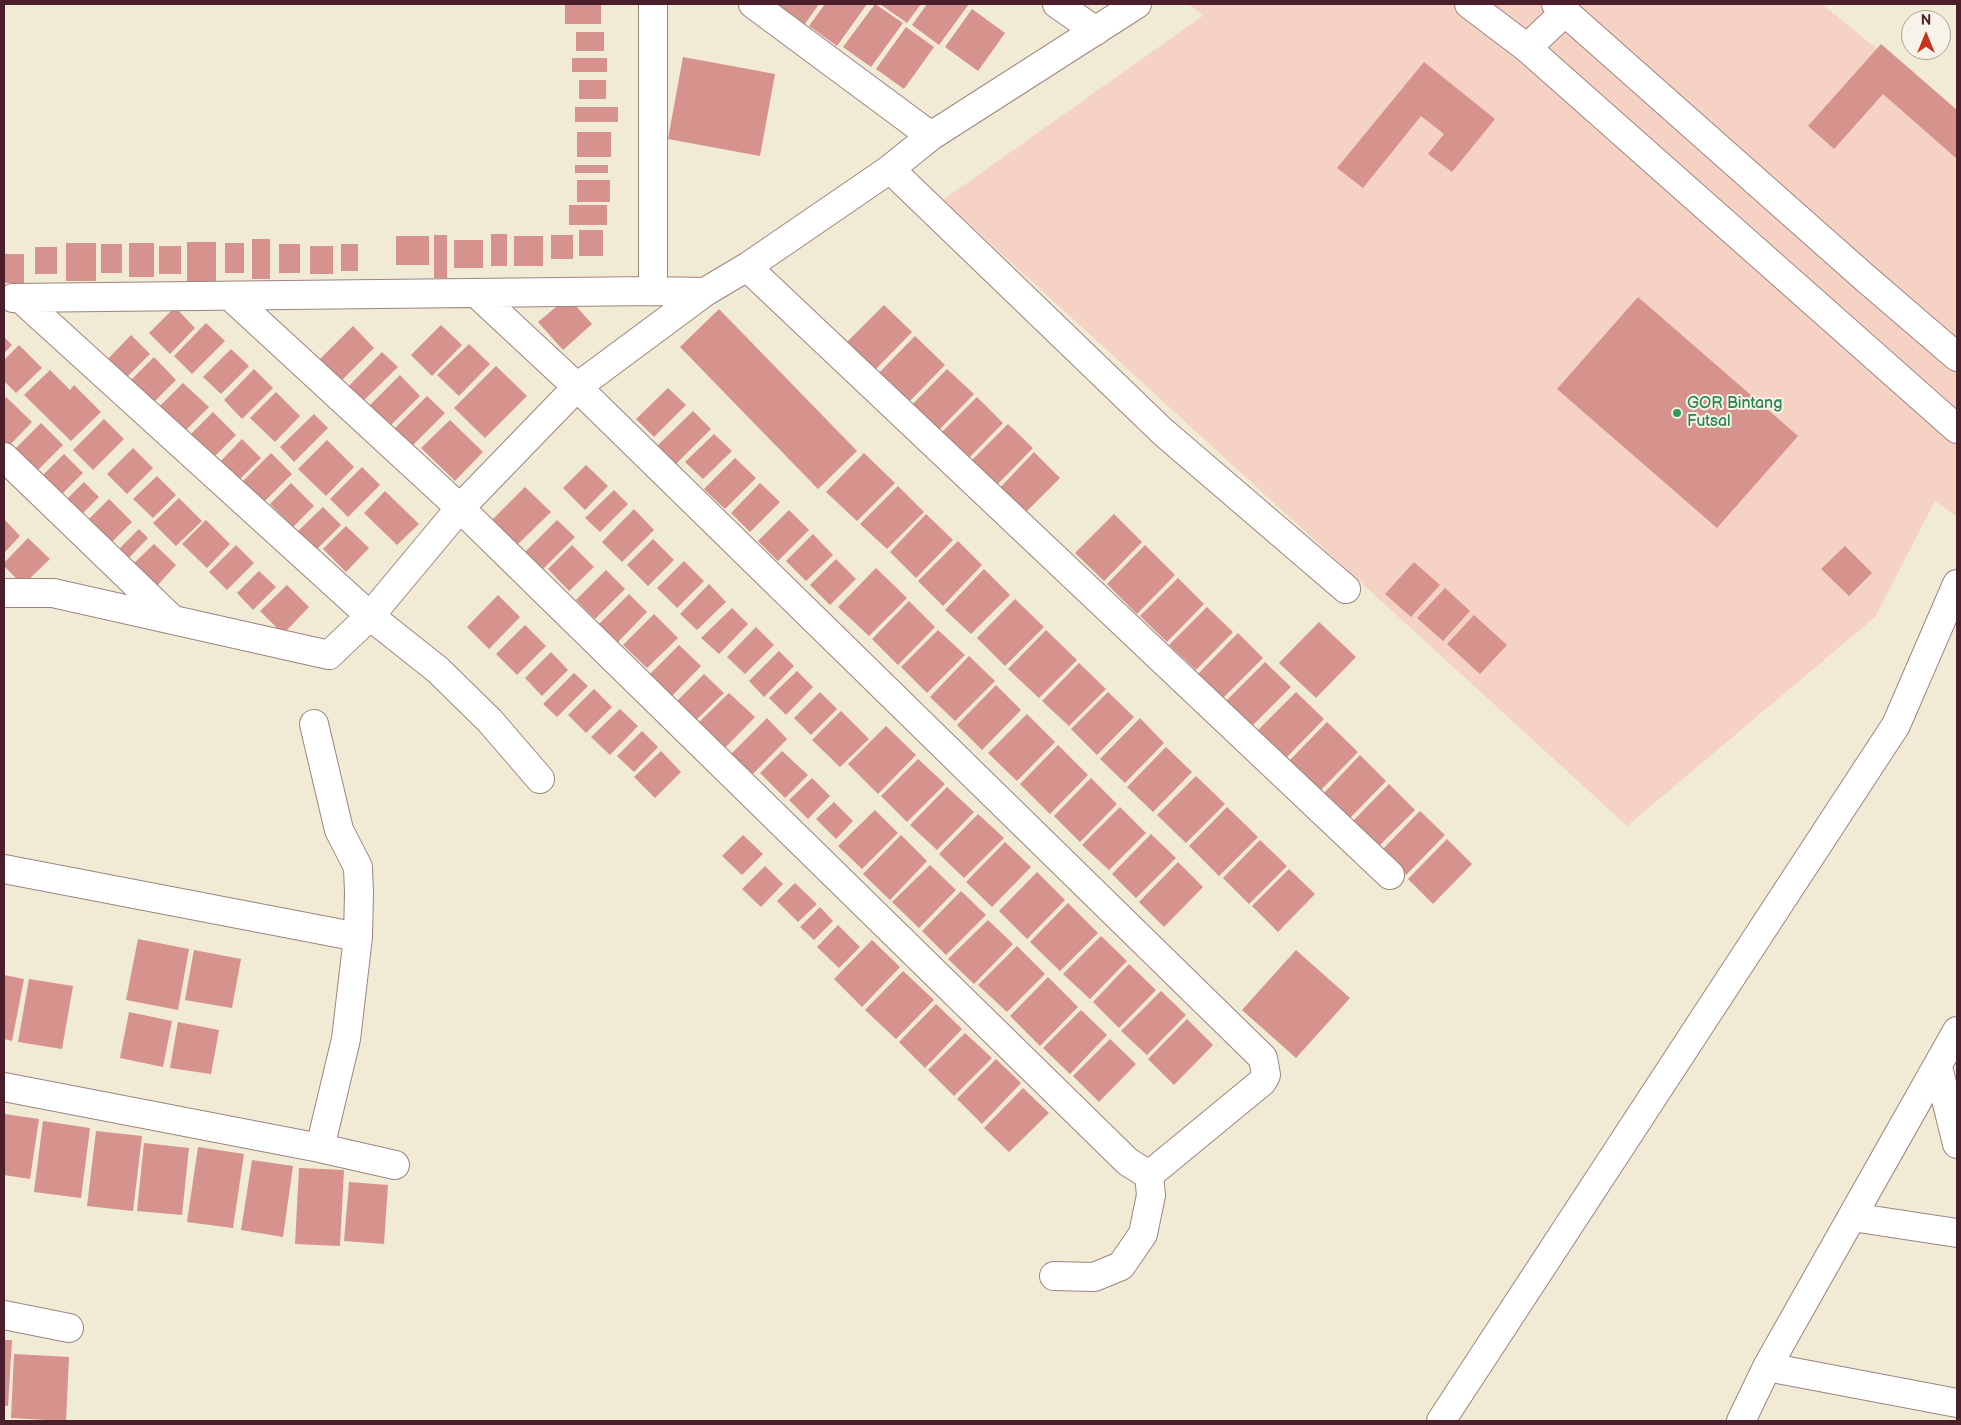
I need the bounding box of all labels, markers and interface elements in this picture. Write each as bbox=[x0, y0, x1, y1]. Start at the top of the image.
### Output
north arrow bbox=[1901, 10, 1951, 60]
text: N bbox=[1921, 12, 1931, 29]
place label: GOR Bintang Futsal bbox=[1687, 394, 1782, 432]
marker: GOR Bintang Futsal bbox=[1671, 407, 1683, 419]

